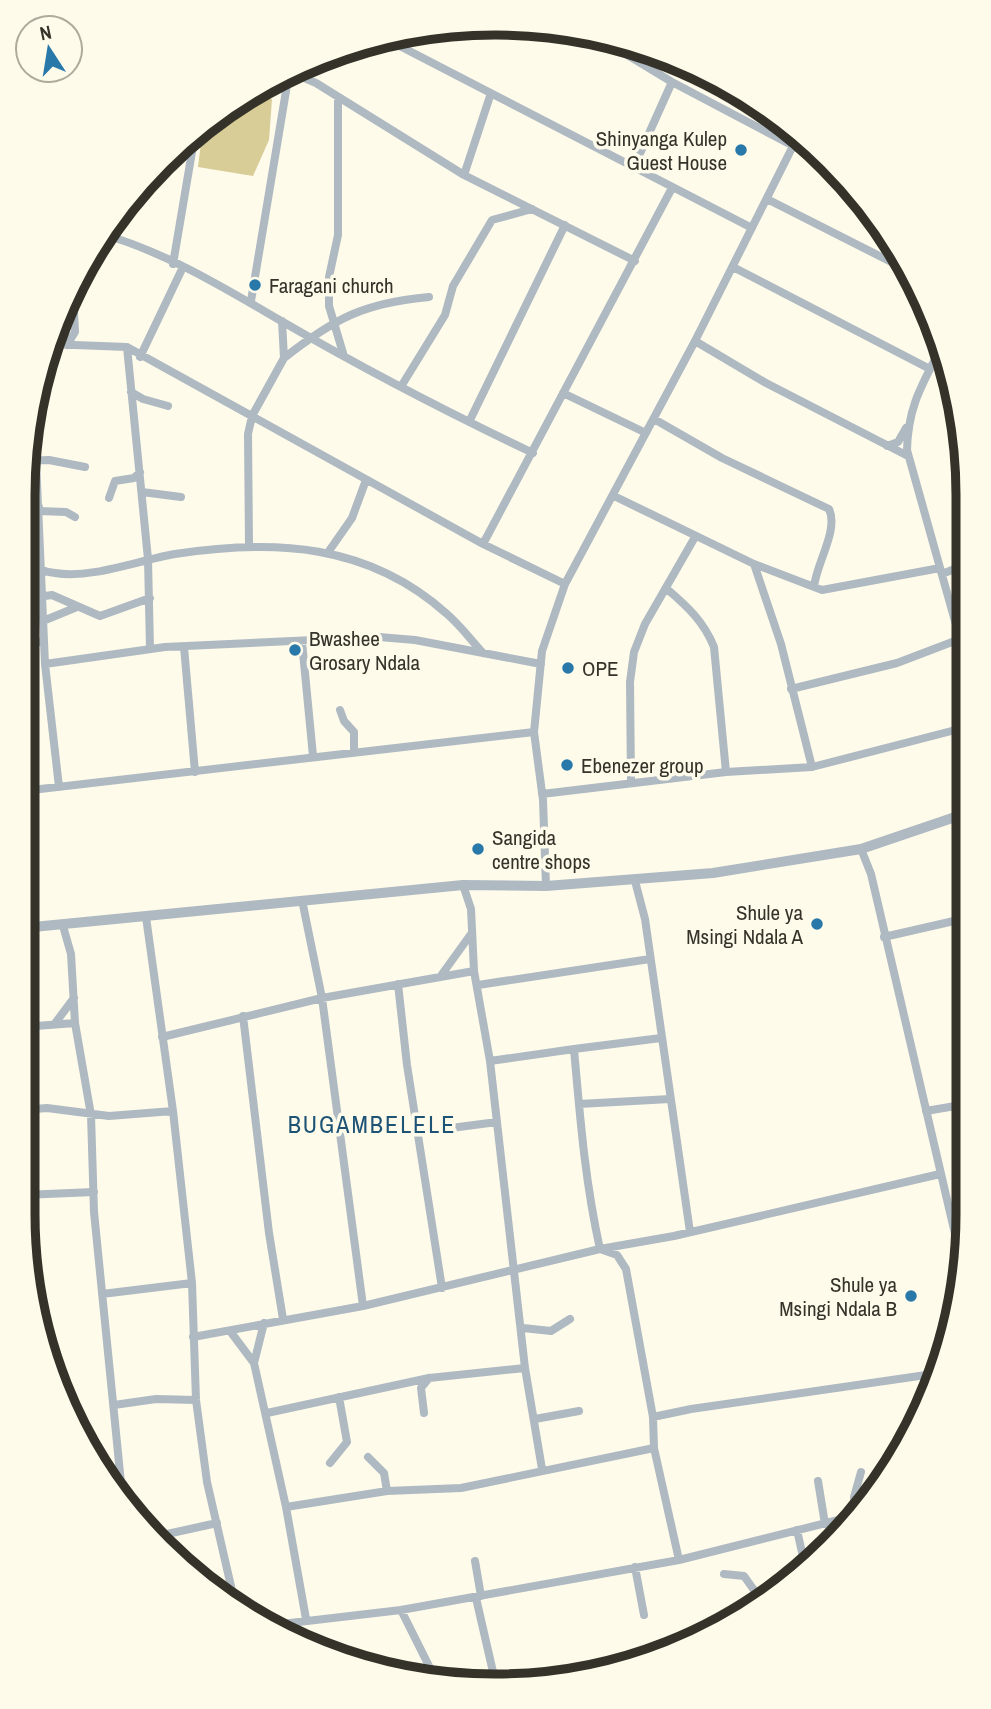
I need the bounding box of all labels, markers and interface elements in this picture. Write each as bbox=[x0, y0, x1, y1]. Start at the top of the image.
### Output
north arrow bbox=[14, 14, 84, 84]
text: N bbox=[37, 18, 54, 46]
place label: Shinyanga Kulep Guest House bbox=[596, 124, 727, 177]
marker: Shinyanga Kulep Guest House bbox=[733, 142, 749, 158]
place label: Faragani church bbox=[269, 271, 394, 300]
marker: Faragani church bbox=[247, 277, 263, 293]
place label: Bwashee Grosary Ndala bbox=[309, 624, 420, 677]
marker: Bwashee Grosary Ndala bbox=[287, 642, 303, 658]
place label: OPE bbox=[582, 654, 618, 683]
marker: OPE bbox=[560, 660, 576, 676]
place label: Ebenezer group bbox=[581, 751, 704, 780]
marker: Ebenezer group bbox=[559, 757, 575, 773]
place label: Sangida centre shops bbox=[492, 823, 591, 876]
marker: Sangida centre shops bbox=[470, 841, 486, 857]
place label: Shule ya Msingi Ndala A bbox=[686, 898, 804, 951]
marker: Shule ya Msingi Ndala A bbox=[809, 916, 825, 932]
district label: BUGAMBELELE bbox=[288, 1108, 456, 1140]
place label: Shule ya Msingi Ndala B bbox=[779, 1270, 897, 1323]
marker: Shule ya Msingi Ndala B bbox=[903, 1288, 919, 1304]

